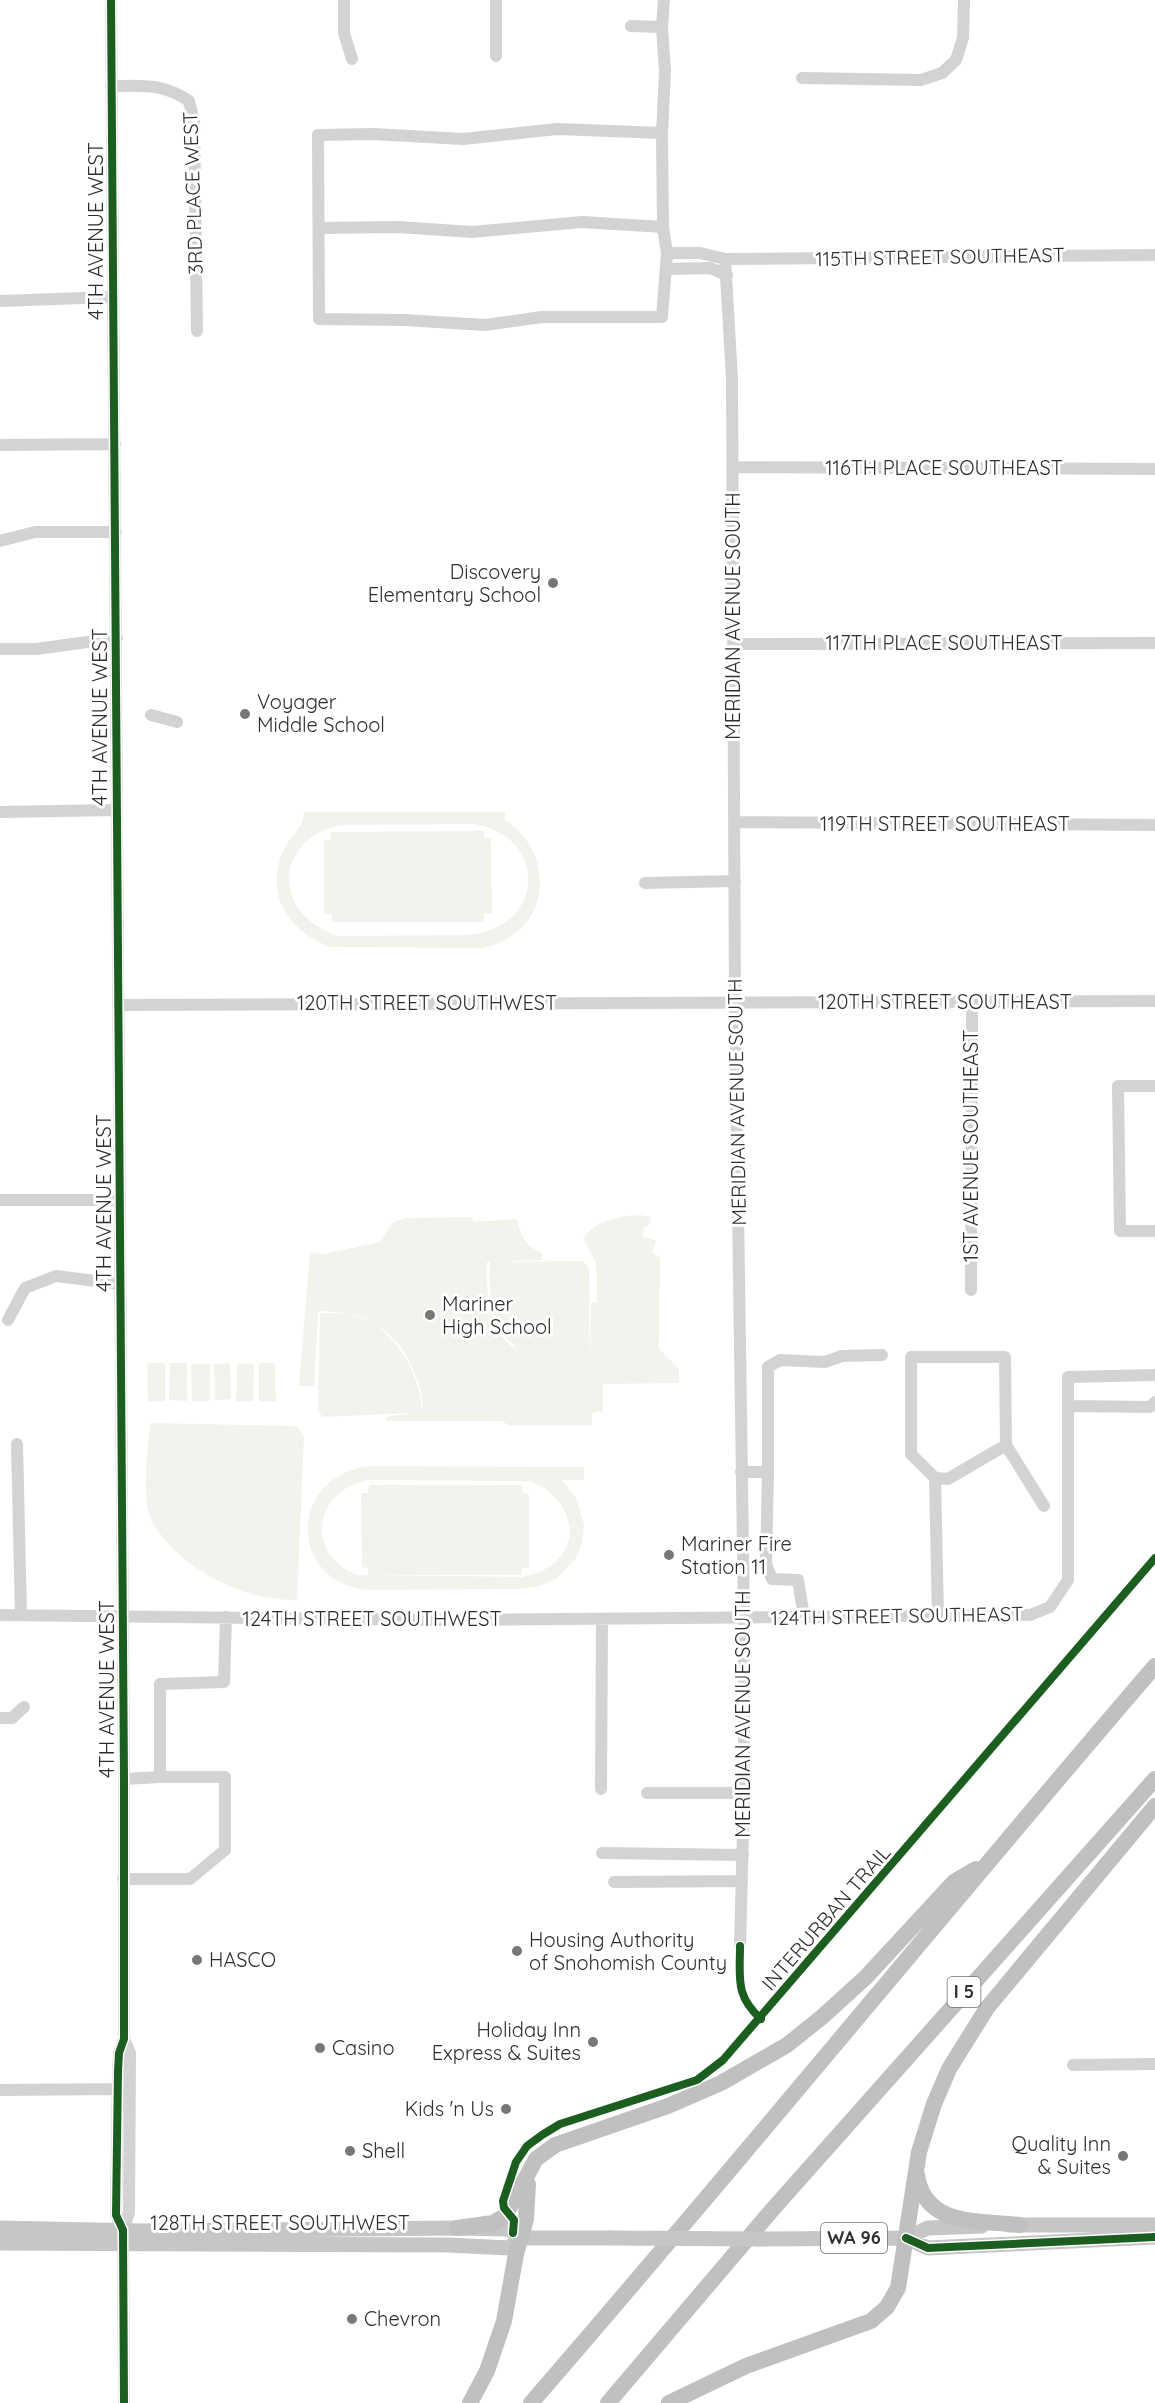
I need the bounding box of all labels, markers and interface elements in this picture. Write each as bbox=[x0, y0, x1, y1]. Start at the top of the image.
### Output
street label: 3RD PLACE WEST bbox=[177, 111, 208, 275]
street label: 4TH AVENUE WEST bbox=[83, 142, 108, 320]
street label: 115TH STREET SOUTHEAST bbox=[815, 242, 1065, 271]
street label: 116TH PLACE SOUTHEAST bbox=[825, 455, 1063, 480]
street label: MERIDIAN AVENUE SOUTH bbox=[720, 492, 745, 740]
place label: Discovery Elementary School bbox=[368, 559, 541, 607]
marker: Discovery Elementary School bbox=[546, 576, 560, 590]
street label: 4TH AVENUE WEST bbox=[87, 628, 112, 806]
street label: 117TH PLACE SOUTHEAST bbox=[825, 630, 1063, 655]
place label: Voyager Middle School bbox=[257, 689, 385, 737]
marker: Voyager Middle School bbox=[238, 707, 252, 721]
street label: 119TH STREET SOUTHEAST bbox=[820, 811, 1070, 836]
street label: MERIDIAN AVENUE SOUTH bbox=[722, 978, 751, 1226]
street label: 120TH STREET SOUTHEAST bbox=[818, 989, 1072, 1014]
street label: 120TH STREET SOUTHWEST bbox=[297, 990, 557, 1015]
street label: 1ST AVENUE SOUTHEAST bbox=[958, 1030, 983, 1262]
street label: 4TH AVENUE WEST bbox=[91, 1114, 116, 1292]
place label: Mariner High School bbox=[442, 1291, 552, 1339]
marker: Mariner High School bbox=[423, 1308, 437, 1322]
place label: Mariner Fire Station 11 bbox=[681, 1531, 792, 1579]
marker: Mariner Fire Station 11 bbox=[662, 1548, 676, 1562]
street label: MERIDIAN AVENUE SOUTH bbox=[730, 1590, 755, 1838]
street label: 4TH AVENUE WEST bbox=[94, 1600, 119, 1778]
street label: 124TH STREET SOUTHEAST bbox=[771, 1601, 1023, 1630]
street label: 124TH STREET SOUTHWEST bbox=[243, 1606, 501, 1631]
street label: INTERURBAN TRAIL bbox=[756, 1840, 896, 1995]
place label: Housing Authority of Snohomish County bbox=[529, 1927, 727, 1975]
marker: Housing Authority of Snohomish County bbox=[510, 1944, 524, 1958]
place label: HASCO bbox=[209, 1947, 276, 1972]
marker: HASCO bbox=[190, 1953, 204, 1967]
road number: I 5 bbox=[948, 1977, 980, 2007]
place label: Holiday Inn Express & Suites bbox=[432, 2017, 581, 2065]
place label: Casino bbox=[332, 2035, 394, 2060]
marker: Holiday Inn Express & Suites bbox=[586, 2035, 600, 2049]
marker: Casino bbox=[313, 2041, 327, 2055]
place label: Kids 'n Us bbox=[405, 2096, 494, 2121]
marker: Kids 'n Us bbox=[499, 2102, 513, 2116]
place label: Quality Inn & Suites bbox=[1011, 2131, 1111, 2179]
place label: Shell bbox=[362, 2138, 405, 2163]
marker: Shell bbox=[343, 2144, 357, 2158]
marker: Quality Inn & Suites bbox=[1116, 2149, 1130, 2163]
street label: 128TH STREET SOUTHWEST bbox=[150, 2210, 410, 2235]
road number: WA 96 bbox=[821, 2223, 887, 2253]
place label: Chevron bbox=[364, 2306, 441, 2331]
marker: Chevron bbox=[345, 2312, 359, 2326]

